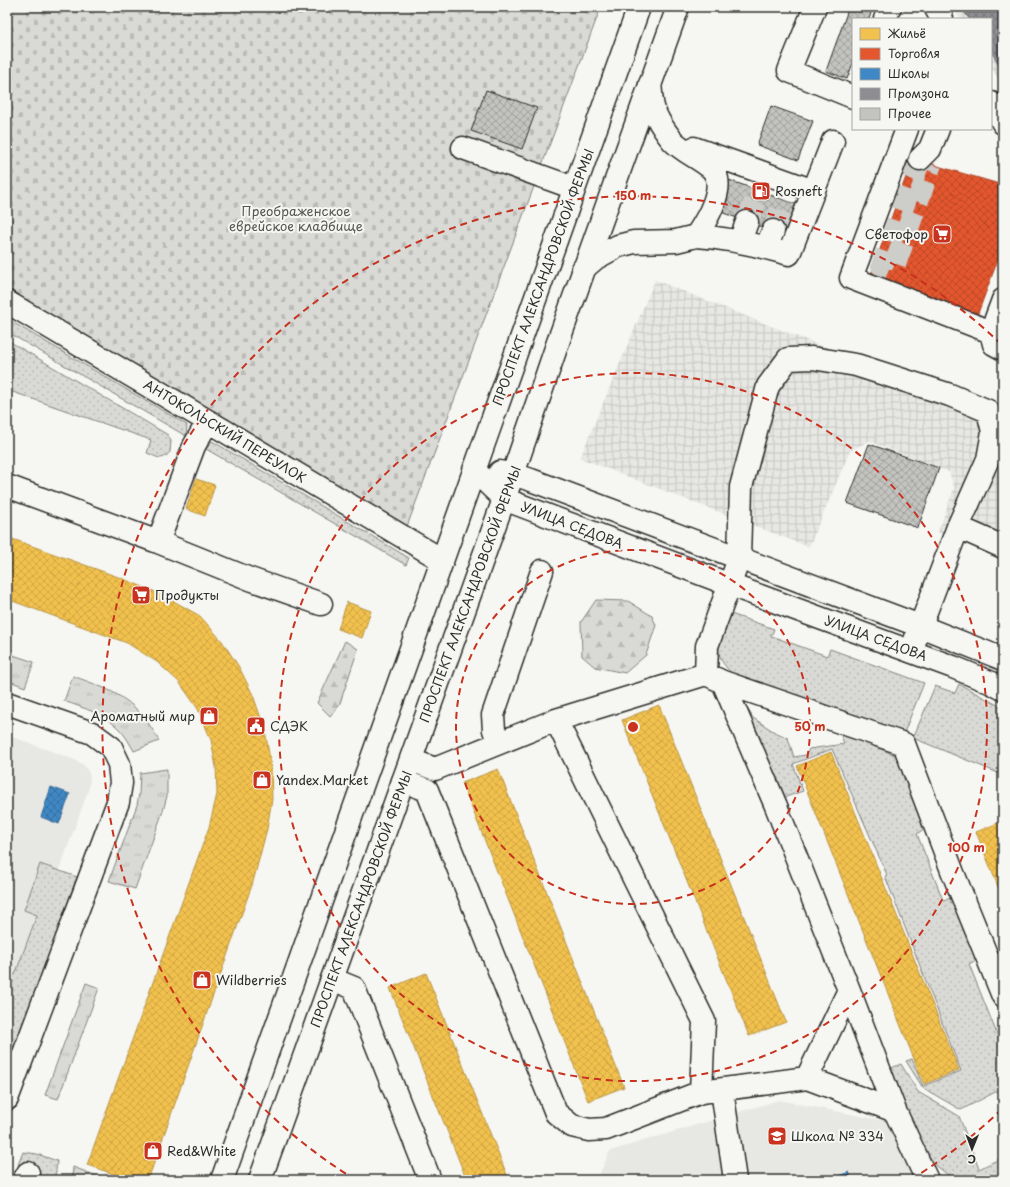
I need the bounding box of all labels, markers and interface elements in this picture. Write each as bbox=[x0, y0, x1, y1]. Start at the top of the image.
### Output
legend bbox=[852, 18, 992, 130]
text: Жильё bbox=[887, 24, 926, 42]
text: Торговля bbox=[888, 44, 940, 62]
text: Школы bbox=[888, 64, 930, 82]
text: Промзона bbox=[888, 84, 950, 102]
text: Прочее bbox=[888, 104, 932, 122]
street label: ПРОСПЕКТ АЛЕКСАНДРОВСКОЙ ФЕРМЫ bbox=[487, 146, 598, 408]
fuel station icon: Rosneft bbox=[750, 180, 772, 202]
place label: Rosneft bbox=[775, 181, 822, 200]
text: 150 m bbox=[615, 186, 651, 204]
park label: Преображенское еврейское кладбище bbox=[229, 201, 363, 235]
supermarket icon: Светофор bbox=[931, 223, 953, 245]
place label: Светофор bbox=[865, 224, 928, 243]
street label: АНТОКОЛЬСКИЙ ПЕРЕУЛОК bbox=[141, 374, 310, 487]
street label: ПРОСПЕКТ АЛЕКСАНДРОВСКОЙ ФЕРМЫ bbox=[414, 463, 525, 725]
street label: УЛИЦА СЕДОВА bbox=[519, 496, 626, 553]
supermarket icon: Продукты bbox=[130, 584, 152, 606]
place label: Продукты bbox=[155, 585, 219, 604]
street label: УЛИЦА СЕДОВА bbox=[822, 610, 930, 665]
shop icon: Ароматный мир bbox=[198, 705, 220, 727]
place label: Ароматный мир bbox=[90, 706, 195, 725]
public building icon: СДЭК bbox=[245, 715, 267, 737]
place label: СДЭК bbox=[270, 716, 308, 735]
text: 50 m bbox=[794, 717, 826, 735]
centre of rings bbox=[626, 720, 640, 734]
street label: ПРОСПЕКТ АЛЕКСАНДРОВСКОЙ ФЕРМЫ bbox=[305, 768, 416, 1030]
shop icon: Yandex.Market bbox=[251, 769, 273, 791]
place label: Yandex.Market bbox=[276, 770, 368, 789]
text: 100 m bbox=[947, 838, 985, 856]
shop icon: Wildberries bbox=[191, 969, 213, 991]
place label: Wildberries bbox=[216, 970, 287, 989]
school or university icon: Школа № 334 bbox=[766, 1125, 788, 1147]
place label: Школа № 334 bbox=[791, 1126, 884, 1145]
north arrow bbox=[952, 1129, 992, 1169]
shop icon: Red&White bbox=[142, 1140, 164, 1162]
place label: Red&White bbox=[167, 1141, 236, 1160]
text: С bbox=[968, 1151, 976, 1168]

